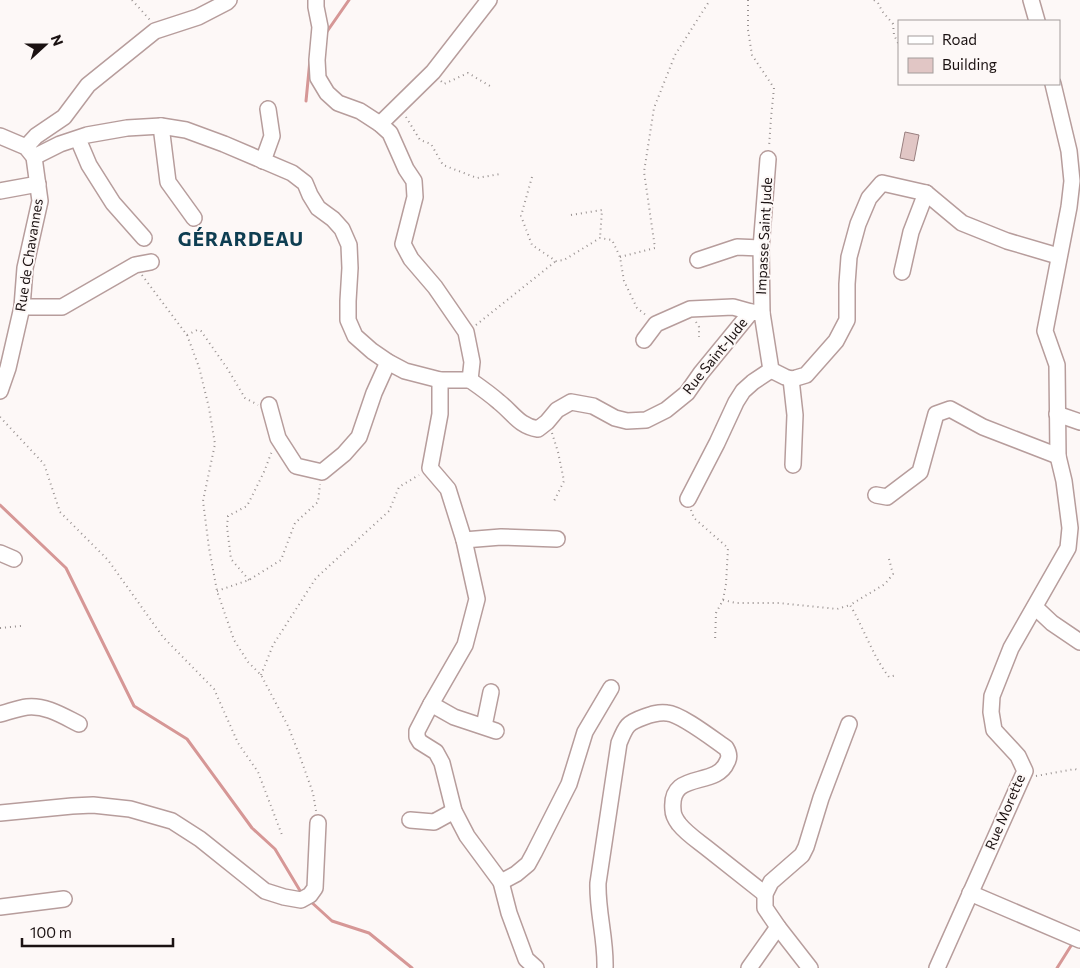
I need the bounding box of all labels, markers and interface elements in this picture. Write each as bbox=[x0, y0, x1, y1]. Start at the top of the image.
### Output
north arrow bbox=[20, 20, 70, 70]
legend bbox=[898, 20, 1060, 85]
text: Road bbox=[942, 30, 977, 48]
text: N bbox=[48, 32, 67, 48]
text: Building bbox=[942, 55, 997, 73]
street label: Impasse Saint Jude bbox=[752, 177, 775, 295]
street label: Rue de Chavannes bbox=[11, 197, 46, 313]
district label: GÉRARDEAU bbox=[178, 227, 304, 250]
street label: Rue Saint-Jude bbox=[679, 314, 751, 397]
street label: Rue Morette bbox=[981, 772, 1028, 852]
scale bar bbox=[22, 916, 174, 948]
text: 100 m bbox=[30, 923, 72, 941]

